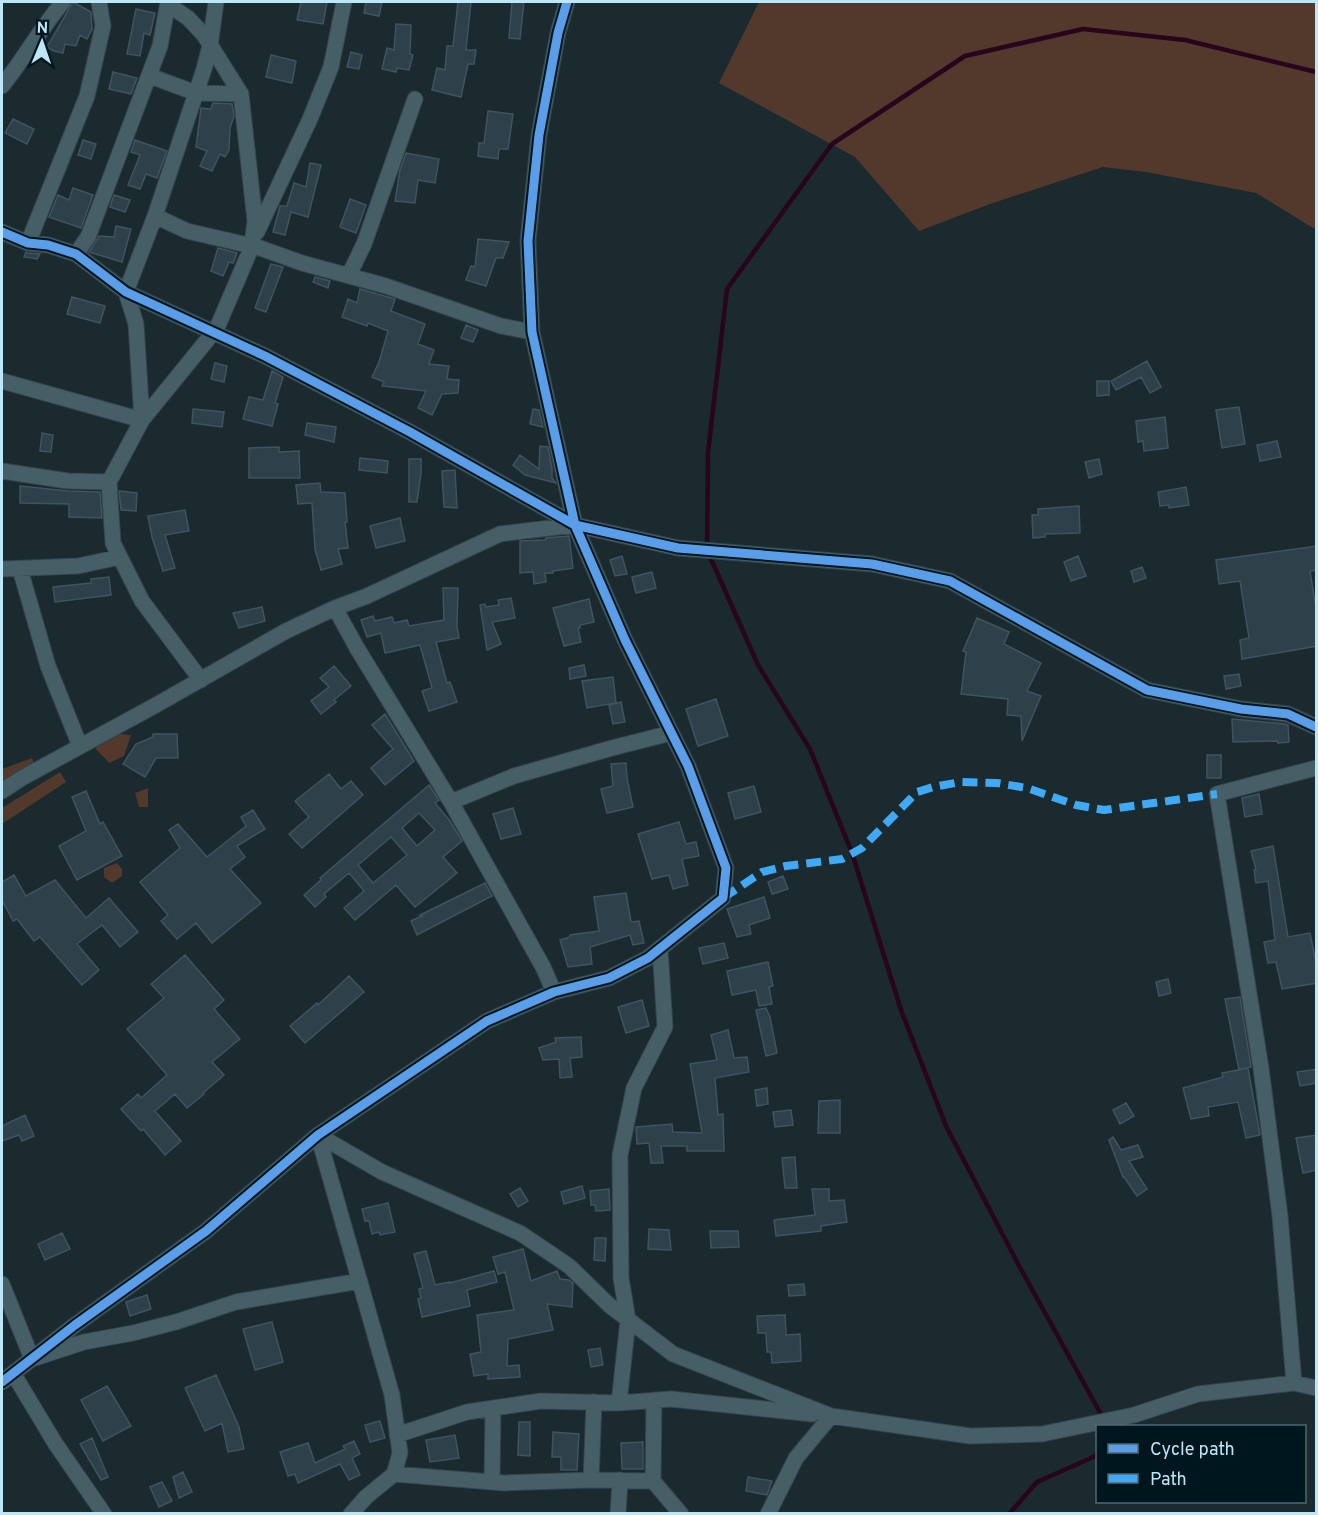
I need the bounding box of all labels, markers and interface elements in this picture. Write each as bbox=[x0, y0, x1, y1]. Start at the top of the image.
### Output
north arrow bbox=[12, 12, 72, 72]
text: N bbox=[36, 19, 49, 39]
legend bbox=[1096, 1425, 1306, 1503]
text: Cycle path bbox=[1150, 1439, 1235, 1462]
text: Path bbox=[1150, 1469, 1187, 1492]

